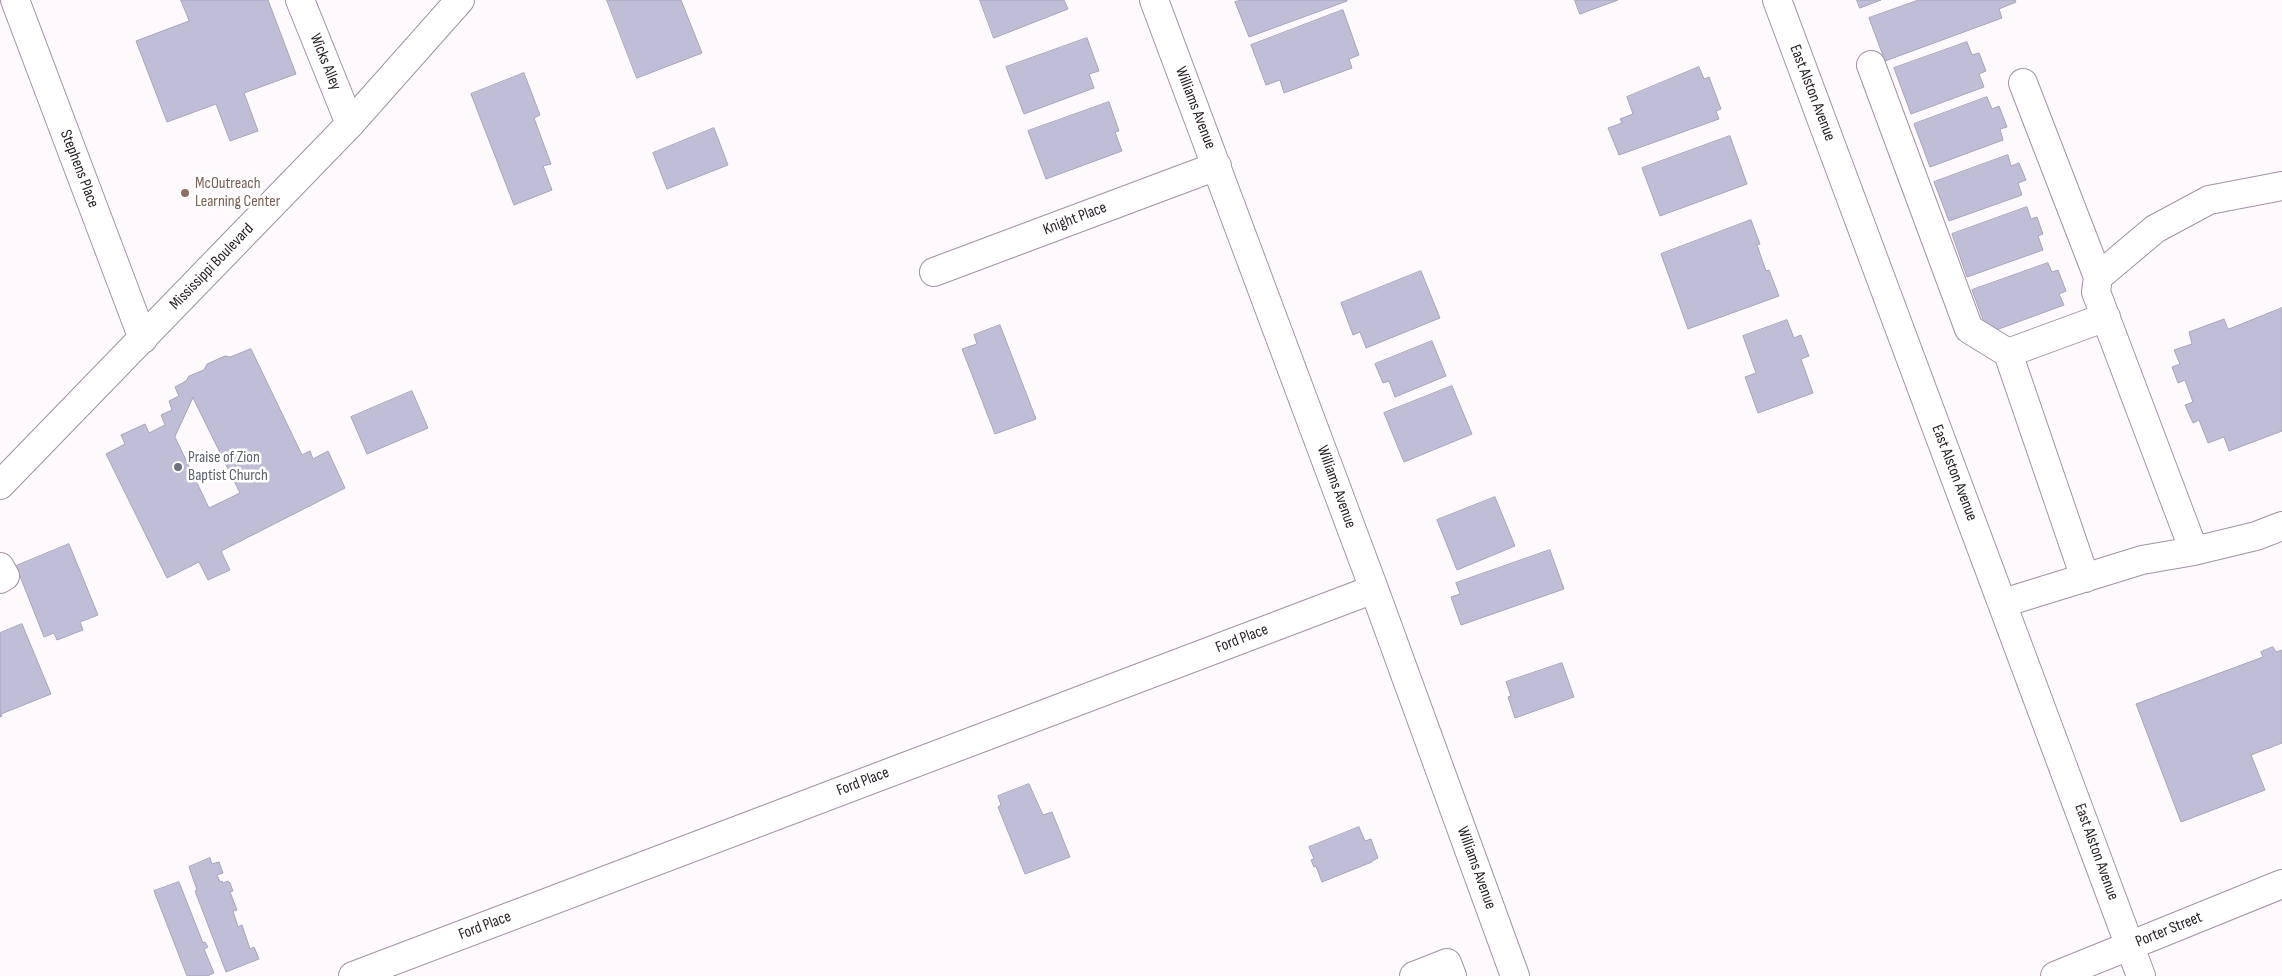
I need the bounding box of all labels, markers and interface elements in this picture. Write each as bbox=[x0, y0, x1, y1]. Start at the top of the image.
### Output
street label: Wicks Alley bbox=[305, 31, 345, 93]
street label: East Alston Avenue bbox=[1785, 42, 1839, 144]
street label: Williams Avenue bbox=[1171, 64, 1219, 152]
street label: Stephens Place bbox=[55, 127, 103, 211]
place label: McOutreach Learning Center bbox=[195, 174, 280, 212]
marker: McOutreach Learning Center bbox=[179, 187, 191, 199]
street label: Knight Place bbox=[1041, 198, 1109, 240]
street label: Mississippi Boulevard bbox=[166, 220, 258, 314]
street label: East Alston Avenue bbox=[1927, 422, 1981, 524]
street label: Williams Avenue bbox=[1312, 443, 1360, 531]
place label: Praise of Zion Baptist Church bbox=[188, 448, 268, 486]
marker: Praise of Zion Baptist Church bbox=[172, 461, 184, 473]
street label: Ford Place bbox=[1213, 620, 1271, 658]
street label: Ford Place bbox=[834, 763, 892, 801]
street label: East Alston Avenue bbox=[2070, 801, 2122, 903]
street label: Williams Avenue bbox=[1452, 824, 1500, 912]
street label: Ford Place bbox=[456, 907, 514, 945]
street label: Porter Street bbox=[2133, 908, 2205, 952]

